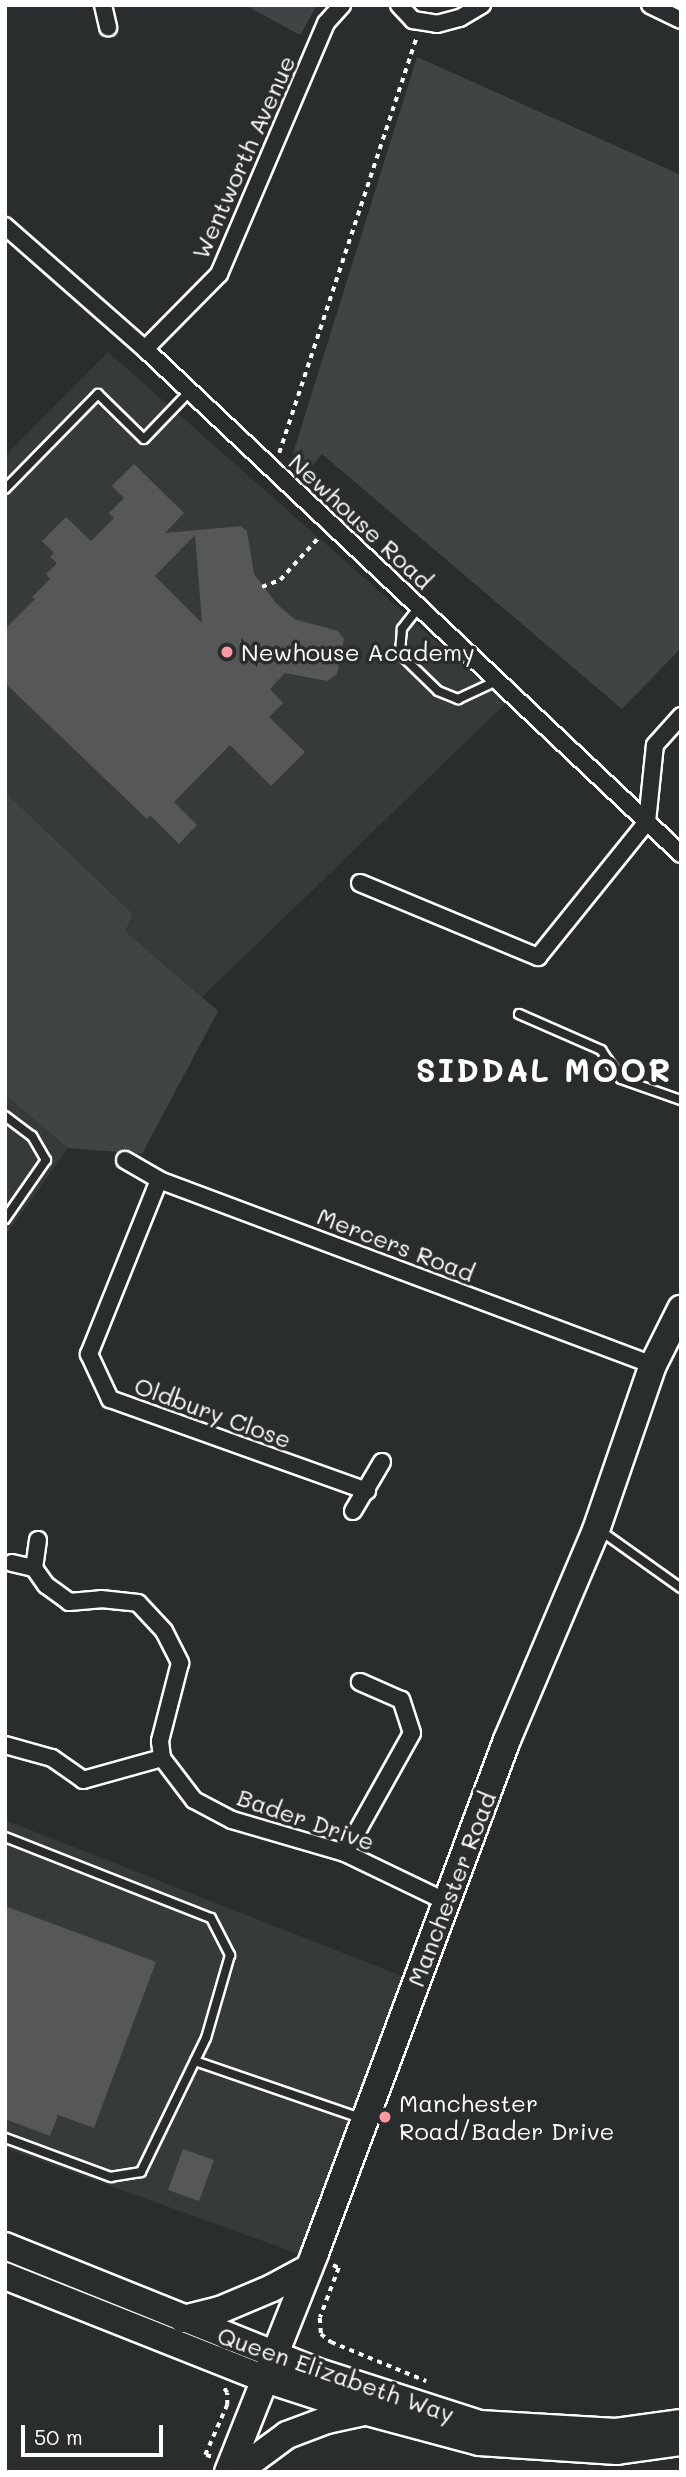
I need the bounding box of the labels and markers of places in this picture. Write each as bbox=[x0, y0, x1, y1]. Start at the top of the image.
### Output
place label: Newhouse Academy bbox=[241, 638, 475, 666]
marker: Newhouse Academy bbox=[219, 644, 235, 660]
place label: Manchester Road/Bader Drive bbox=[399, 2089, 614, 2145]
marker: Manchester Road/Bader Drive bbox=[377, 2109, 393, 2125]

